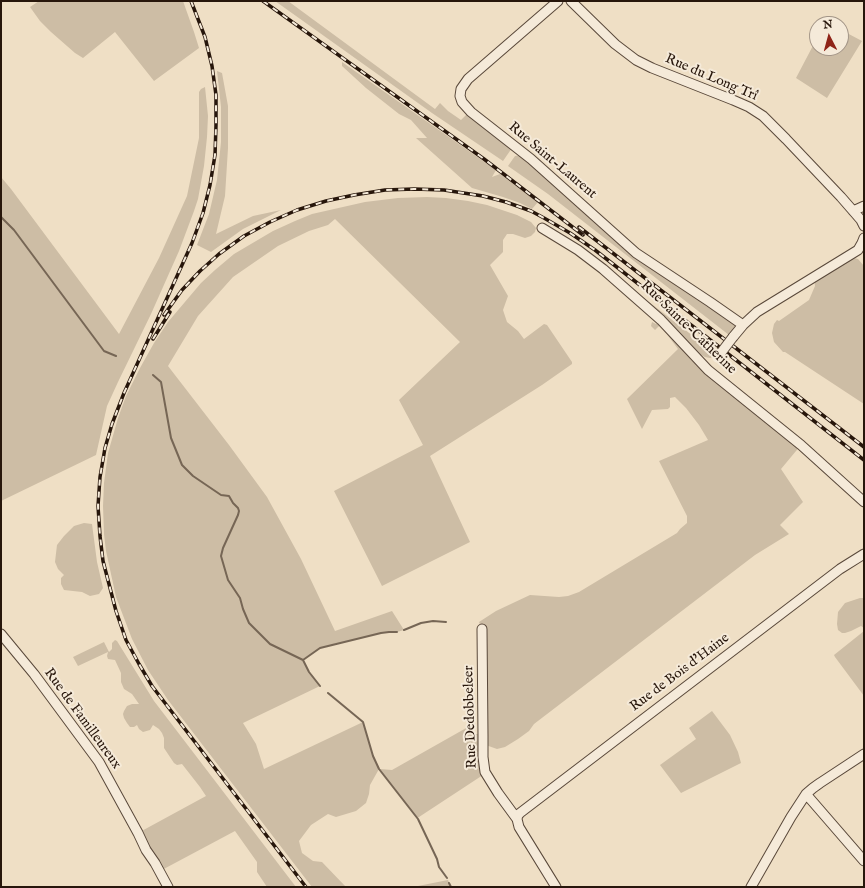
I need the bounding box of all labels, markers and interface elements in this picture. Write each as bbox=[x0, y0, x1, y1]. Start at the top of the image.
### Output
north arrow bbox=[809, 16, 849, 56]
text: N bbox=[822, 18, 833, 33]
street label: Rue du Long Trî bbox=[662, 51, 760, 105]
street label: Rue Saint-Laurent bbox=[504, 119, 600, 203]
street label: Rue Sainte-Catherine bbox=[637, 278, 739, 378]
street label: Rue de Bois d'Haine bbox=[627, 630, 733, 716]
street label: Rue de Familleureux bbox=[40, 665, 124, 773]
street label: Rue Dedobbeleer bbox=[461, 665, 481, 769]

